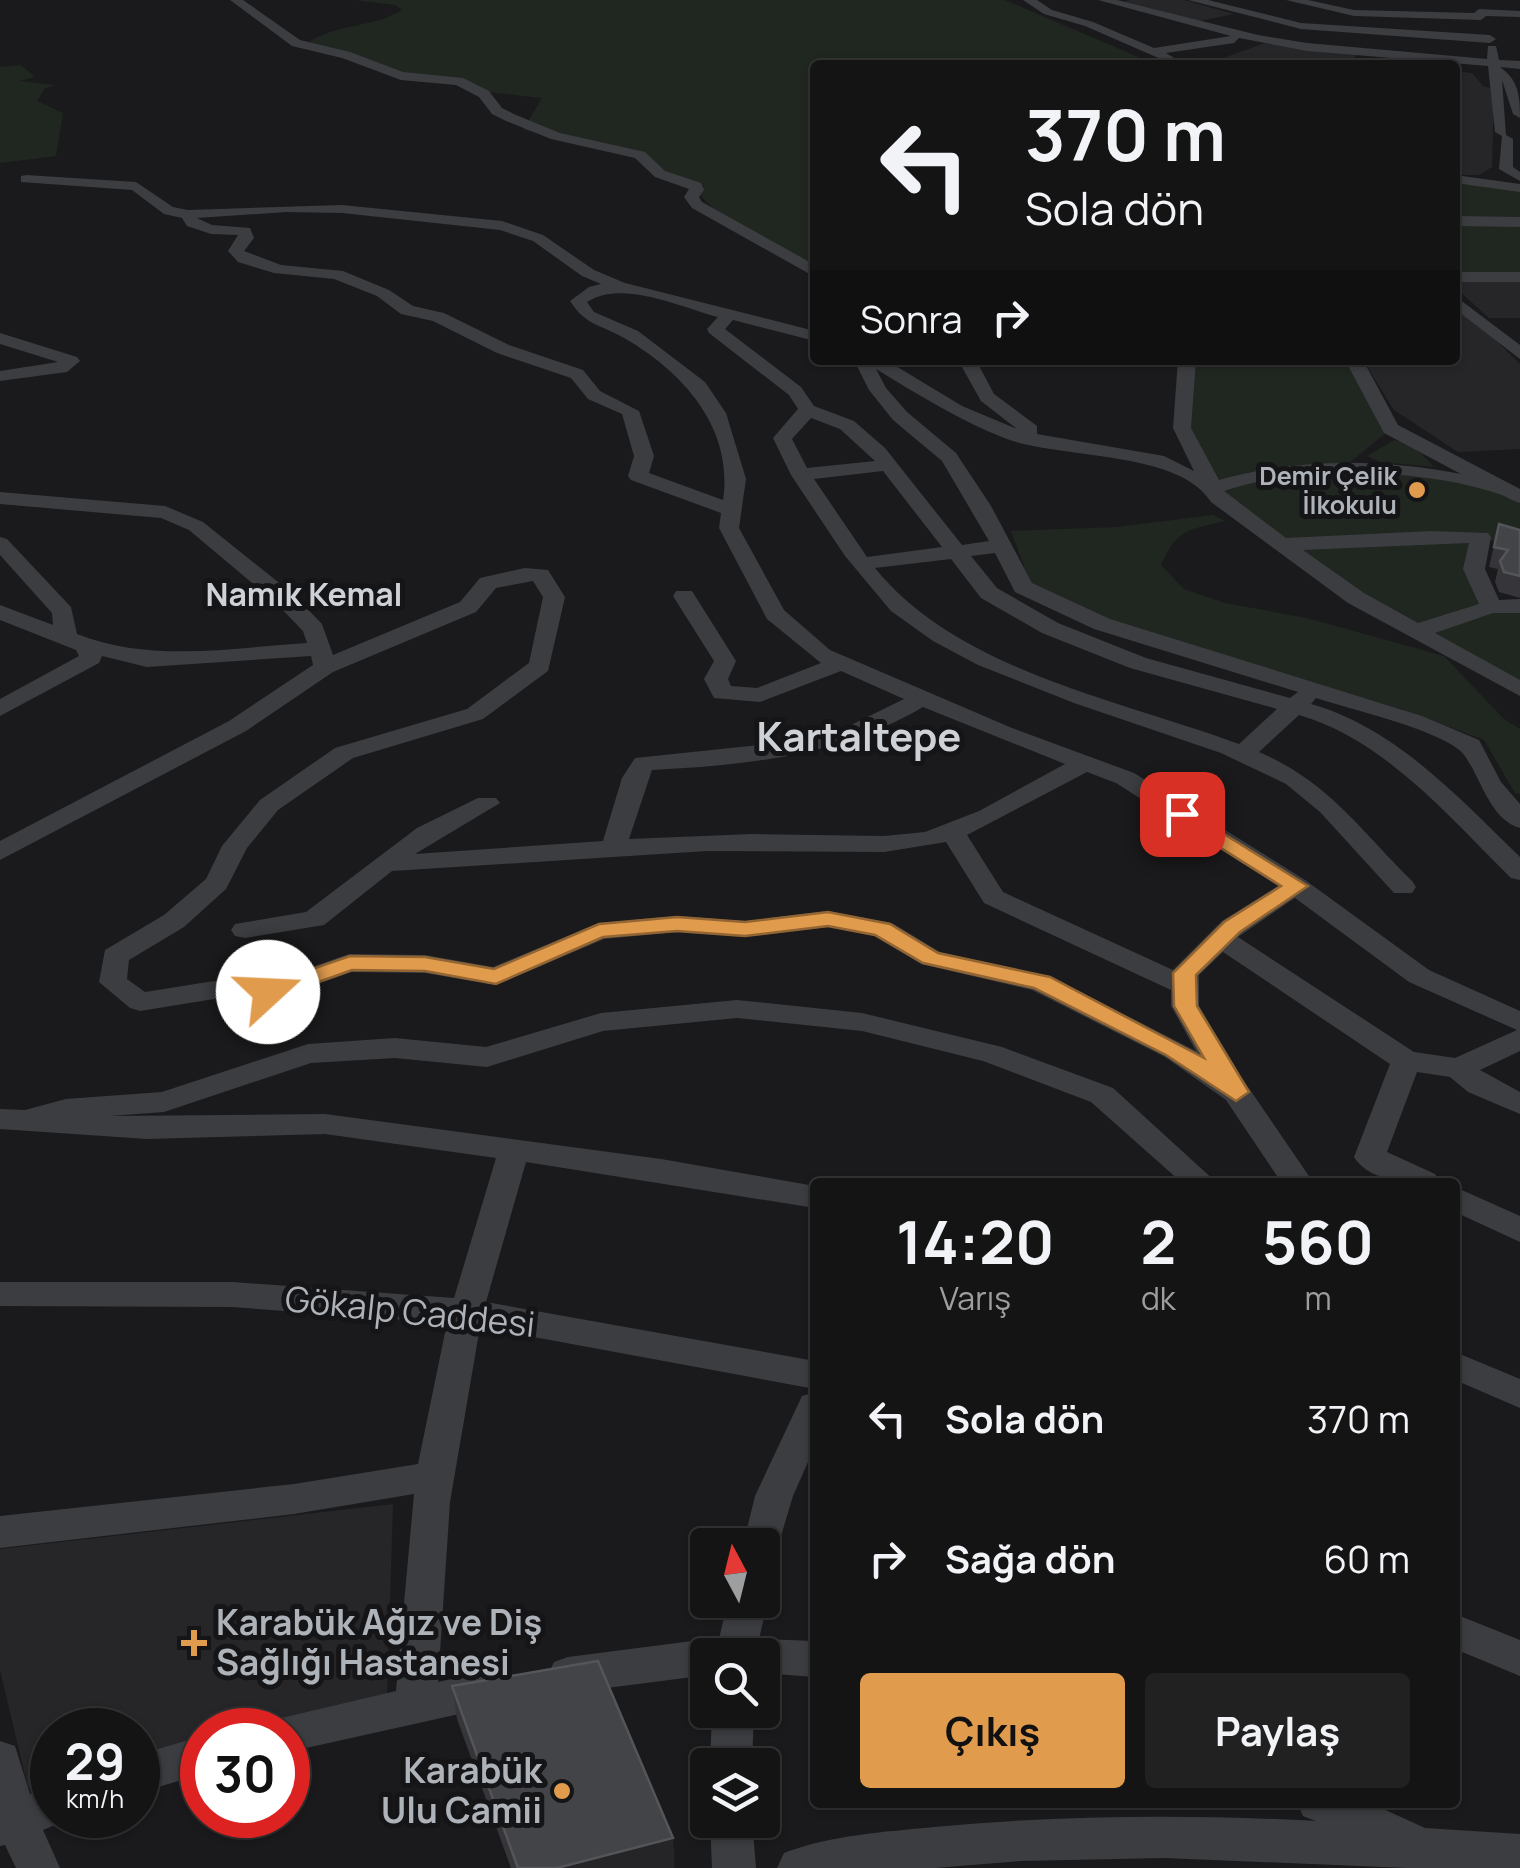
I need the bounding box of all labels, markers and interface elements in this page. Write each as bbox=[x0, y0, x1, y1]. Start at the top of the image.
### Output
text: 370 m bbox=[1025, 86, 1226, 182]
icon: left bbox=[860, 100, 990, 230]
text: Sola dön bbox=[1025, 177, 1204, 239]
icon: right bbox=[983, 290, 1038, 345]
text: Sonra bbox=[860, 292, 963, 344]
place label: Demir Çelik İlkokulu bbox=[1259, 458, 1398, 522]
marker: Demir Çelik İlkokulu bbox=[1406, 479, 1428, 501]
district label: Namık Kemal bbox=[205, 572, 403, 616]
district label: Kartaltepe bbox=[757, 708, 961, 763]
pin bbox=[1140, 772, 1225, 857]
icon: arrive bbox=[1155, 787, 1210, 842]
position arrow bbox=[216, 940, 320, 1044]
text: 14:20 bbox=[896, 1200, 1055, 1282]
text: 2 bbox=[1140, 1200, 1176, 1282]
text: 560 bbox=[1262, 1200, 1374, 1282]
street label: Gökalp Caddesi bbox=[283, 1274, 537, 1348]
text: Varış bbox=[939, 1276, 1011, 1320]
text: dk bbox=[1141, 1276, 1176, 1320]
text: m bbox=[1305, 1276, 1332, 1320]
icon: left bbox=[860, 1391, 915, 1446]
text: Sola dön bbox=[945, 1392, 1104, 1444]
text: 370 m bbox=[1307, 1392, 1410, 1444]
north arrow bbox=[690, 1528, 780, 1618]
map controls bbox=[690, 1528, 780, 1838]
icon: right bbox=[860, 1531, 915, 1586]
text: Sağa dön bbox=[945, 1532, 1115, 1584]
text: 60 m bbox=[1323, 1532, 1410, 1584]
place label: Karabük Ağız ve Diş Sağlığı Hastanesi bbox=[216, 1598, 542, 1686]
marker: Karabük Ağız ve Diş Sağlığı Hastanesi bbox=[181, 1630, 207, 1656]
button: search bbox=[690, 1638, 780, 1728]
button: Çıkış bbox=[860, 1673, 1125, 1788]
button: Paylaş bbox=[1145, 1673, 1410, 1788]
speed limit sign: 30 bbox=[180, 1708, 310, 1838]
text: 29 bbox=[65, 1727, 125, 1795]
place label: Karabük Ulu Camii bbox=[381, 1746, 543, 1834]
button: layers bbox=[690, 1748, 780, 1838]
marker: Karabük Ulu Camii bbox=[551, 1780, 573, 1802]
text: km/h bbox=[66, 1781, 124, 1816]

